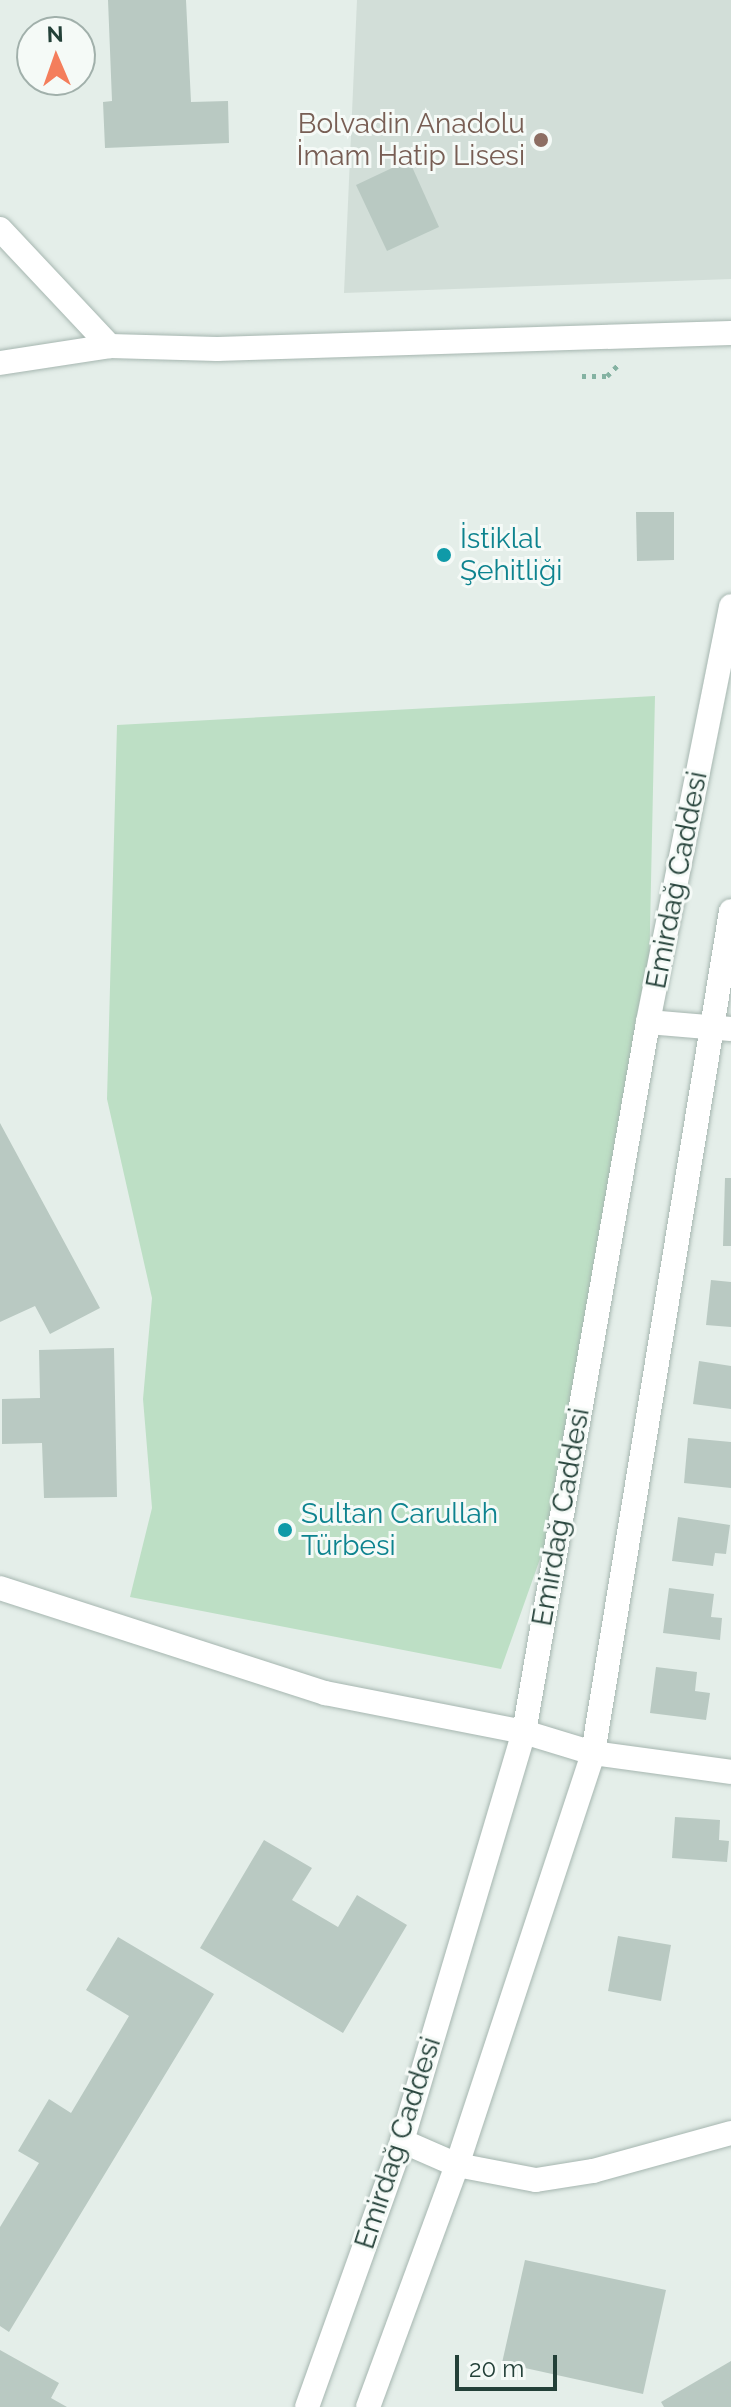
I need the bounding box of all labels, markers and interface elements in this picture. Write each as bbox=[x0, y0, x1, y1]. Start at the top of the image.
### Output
north arrow bbox=[16, 16, 96, 96]
text: N bbox=[46, 21, 64, 47]
place label: Bolvadin Anadolu İmam Hatip Lisesi bbox=[297, 107, 525, 173]
marker: Bolvadin Anadolu İmam Hatip Lisesi bbox=[532, 131, 550, 149]
place label: İstiklal Şehitliği bbox=[460, 522, 562, 588]
marker: İstiklal Şehitliği bbox=[435, 546, 453, 564]
street label: Emirdağ Caddesi bbox=[639, 768, 715, 992]
street label: Emirdağ Caddesi bbox=[525, 1405, 597, 1629]
place label: Sultan Carullah Türbesi bbox=[301, 1497, 498, 1563]
marker: Sultan Carullah Türbesi bbox=[276, 1521, 294, 1539]
street label: Emirdağ Caddesi bbox=[348, 2033, 448, 2253]
scale bar bbox=[459, 2339, 561, 2389]
text: 20 m bbox=[469, 2354, 524, 2383]

